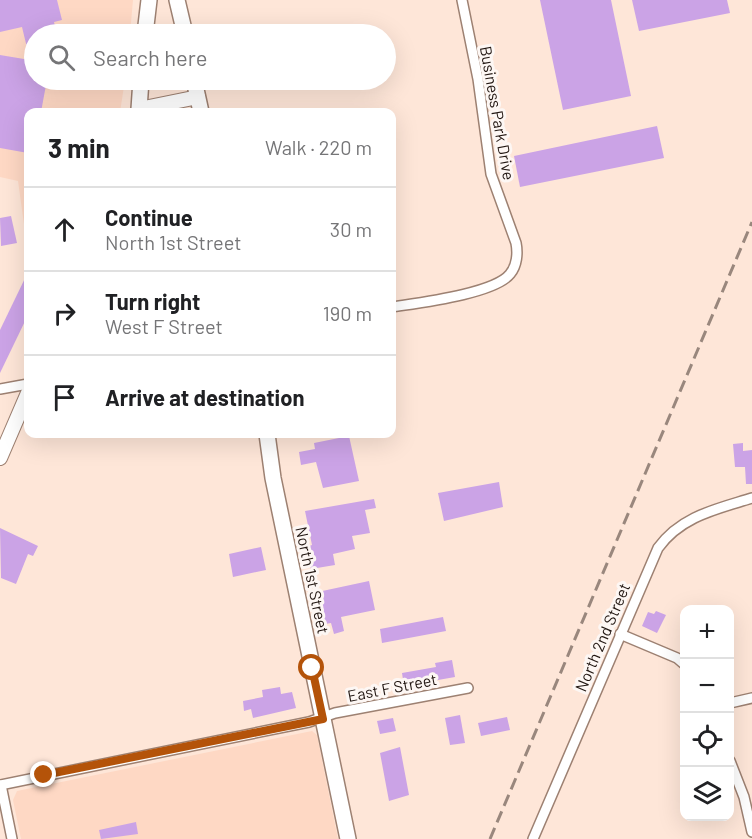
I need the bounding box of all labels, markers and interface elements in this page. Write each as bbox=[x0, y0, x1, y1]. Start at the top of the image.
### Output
search box bbox=[24, 24, 396, 90]
icon: search bbox=[45, 41, 78, 74]
text: Search here bbox=[93, 44, 207, 70]
street label: Business Park Drive bbox=[477, 45, 519, 181]
text: 3 min bbox=[48, 132, 110, 163]
text: Walk · 220 m bbox=[265, 135, 372, 159]
text: Continue bbox=[105, 204, 193, 230]
icon: ahead bbox=[48, 213, 81, 246]
text: 30 m bbox=[330, 217, 372, 241]
text: North 1st Street bbox=[105, 230, 242, 254]
text: Turn right bbox=[105, 288, 200, 314]
icon: right bbox=[48, 297, 81, 330]
text: 190 m bbox=[323, 301, 372, 325]
text: West F Street bbox=[105, 314, 223, 338]
icon: arrive bbox=[48, 381, 81, 414]
text: Arrive at destination bbox=[105, 384, 304, 410]
street label: North 1st Street bbox=[292, 525, 334, 635]
street label: North 2nd Street bbox=[571, 580, 633, 694]
map controls bbox=[680, 605, 734, 821]
button: + bbox=[680, 605, 734, 659]
route start bbox=[298, 654, 324, 680]
button: − bbox=[680, 659, 734, 713]
street label: East F Street bbox=[346, 669, 438, 705]
button: locate bbox=[680, 713, 734, 767]
route end bbox=[30, 761, 56, 787]
button: layers bbox=[680, 767, 734, 821]

